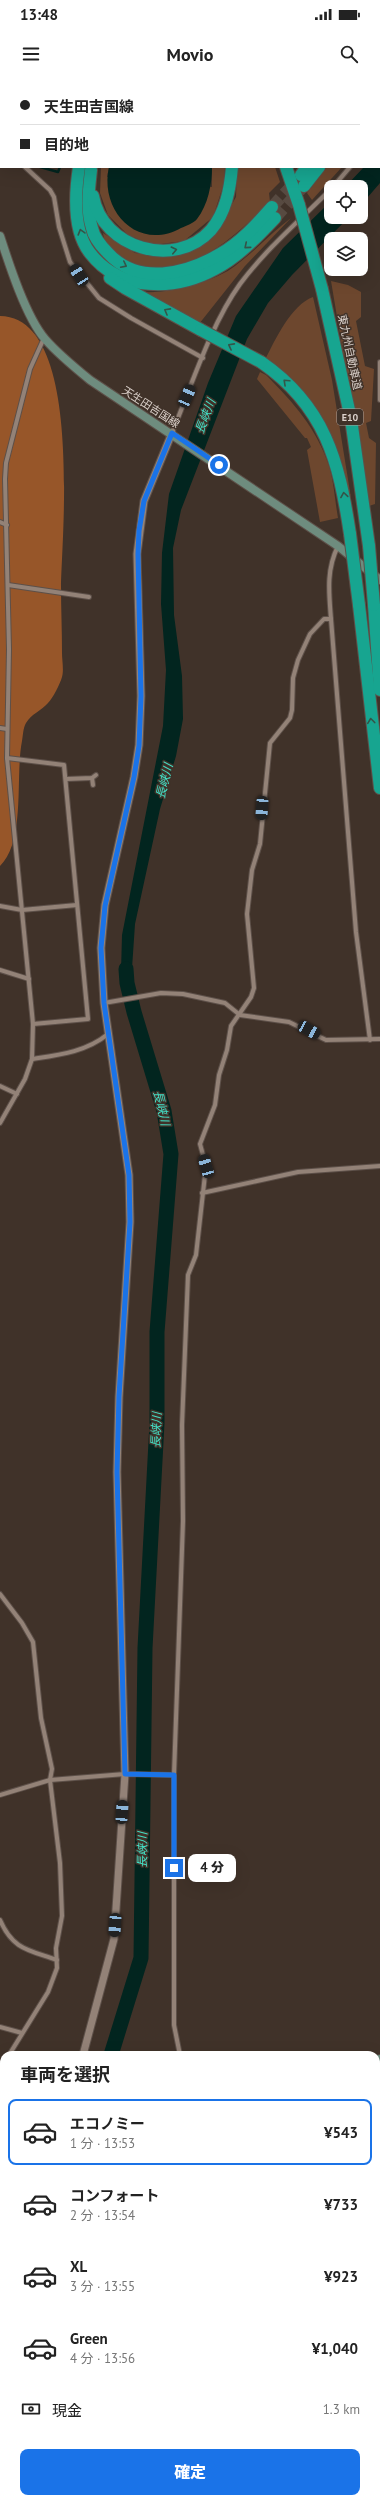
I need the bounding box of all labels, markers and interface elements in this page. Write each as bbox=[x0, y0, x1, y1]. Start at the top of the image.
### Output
text: 13:48 bbox=[20, 5, 58, 24]
icon: menu bbox=[20, 43, 42, 65]
text: Movio bbox=[167, 43, 213, 66]
icon: search bbox=[338, 43, 360, 65]
text: 天生田吉国線 bbox=[44, 97, 134, 116]
text: 目的地 bbox=[44, 135, 89, 154]
map controls bbox=[324, 180, 368, 276]
button: locate bbox=[324, 180, 368, 224]
one-way arrow bbox=[77, 229, 86, 236]
button: layers bbox=[324, 232, 368, 276]
one-way arrow bbox=[245, 241, 252, 248]
one-way arrow bbox=[171, 246, 177, 254]
one-way arrow bbox=[120, 260, 127, 268]
car bbox=[67, 262, 91, 288]
one-way arrow bbox=[163, 309, 171, 316]
street label: 東九州自動車道 bbox=[335, 313, 365, 391]
one-way arrow bbox=[228, 343, 235, 351]
one-way arrow bbox=[283, 379, 291, 387]
street label: 天生田吉国線 bbox=[120, 383, 182, 431]
car bbox=[177, 383, 197, 409]
water label: 長峡川 bbox=[192, 395, 219, 435]
road number: E10 bbox=[337, 409, 363, 425]
route start bbox=[210, 456, 228, 474]
one-way arrow bbox=[340, 492, 349, 499]
one-way arrow bbox=[367, 718, 376, 724]
water label: 長峡川 bbox=[152, 760, 176, 800]
car bbox=[255, 796, 269, 820]
car bbox=[296, 1019, 322, 1041]
water label: 長峡川 bbox=[151, 1089, 174, 1129]
car bbox=[197, 1153, 215, 1179]
water label: 長峡川 bbox=[148, 1410, 164, 1448]
car bbox=[115, 1800, 129, 1824]
water label: 長峡川 bbox=[134, 1830, 150, 1868]
callout: 4 分 bbox=[188, 1854, 236, 1882]
route end bbox=[165, 1859, 183, 1877]
text: 4 分 bbox=[200, 1859, 224, 1876]
car bbox=[108, 1913, 122, 1937]
text: 車両を選択 bbox=[20, 2063, 110, 2086]
icon: car bbox=[22, 2114, 58, 2150]
text: エコノミー bbox=[70, 2114, 145, 2133]
text: ¥543 bbox=[324, 2123, 358, 2142]
text: 1 分 · 13:53 bbox=[70, 2135, 135, 2152]
icon: car bbox=[22, 2186, 58, 2222]
text: コンフォート bbox=[70, 2186, 160, 2205]
text: ¥733 bbox=[324, 2195, 358, 2214]
text: 2 分 · 13:54 bbox=[70, 2207, 135, 2224]
text: XL bbox=[70, 2257, 87, 2276]
icon: car bbox=[22, 2258, 58, 2294]
text: ¥923 bbox=[324, 2267, 358, 2286]
text: 3 分 · 13:55 bbox=[70, 2278, 135, 2295]
text: Green bbox=[70, 2329, 108, 2348]
icon: car bbox=[22, 2330, 58, 2366]
text: ¥1,040 bbox=[312, 2339, 358, 2358]
text: 4 分 · 13:56 bbox=[70, 2350, 135, 2367]
icon: cash bbox=[20, 2398, 42, 2420]
text: 現金 bbox=[52, 2401, 82, 2420]
text: 1.3 km bbox=[323, 2401, 360, 2418]
button: 確定 bbox=[20, 2449, 360, 2495]

